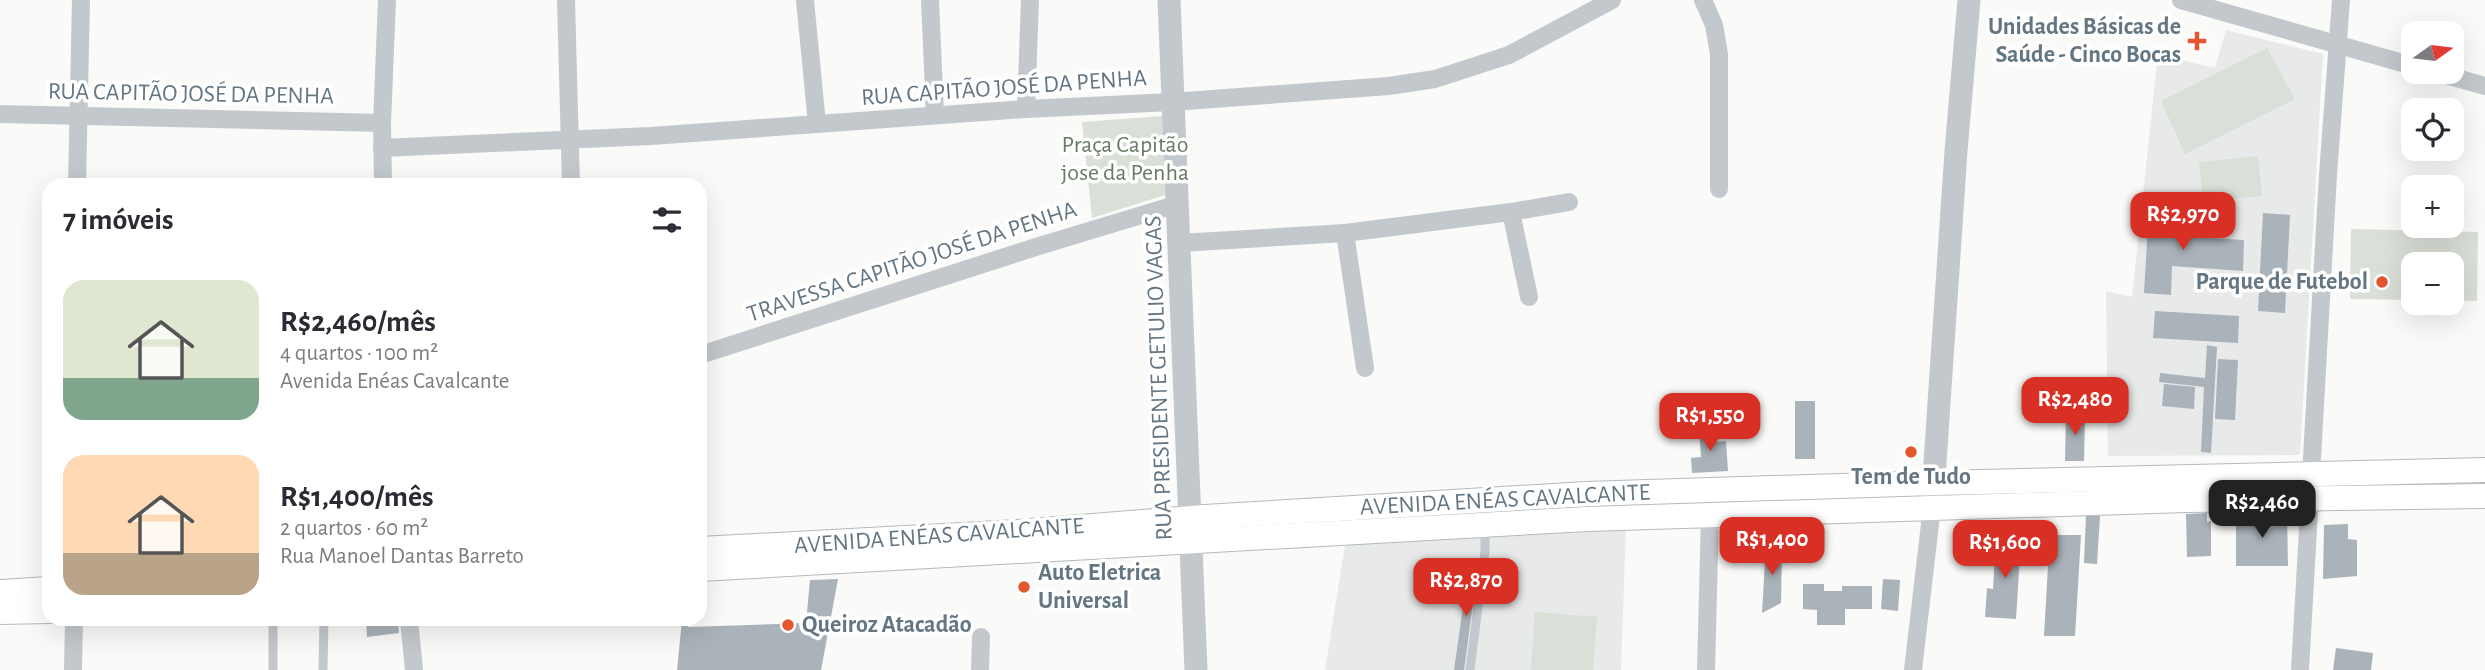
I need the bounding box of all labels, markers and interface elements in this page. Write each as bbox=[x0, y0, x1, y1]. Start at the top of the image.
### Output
place label: Unidades Básicas de Saúde - Cinco Bocas bbox=[1988, 15, 2181, 67]
north arrow bbox=[2401, 21, 2464, 84]
map controls bbox=[2401, 21, 2464, 315]
marker: Unidades Básicas de Saúde - Cinco Bocas bbox=[2187, 31, 2207, 51]
street label: RUA CAPITÃO JOSÉ DA PENHA bbox=[860, 64, 1148, 110]
street label: RUA CAPITÃO JOSÉ DA PENHA bbox=[48, 78, 334, 108]
button: locate bbox=[2401, 98, 2464, 161]
park label: Praça Capitão jose da Penha bbox=[1061, 133, 1189, 185]
button: + bbox=[2401, 175, 2464, 238]
pin: R$2,970 bbox=[2118, 192, 2248, 252]
street label: TRAVESSA CAPITÃO JOSÉ DA PENHA bbox=[744, 195, 1080, 327]
icon: filters bbox=[648, 201, 686, 239]
text: R$2,970 bbox=[2146, 203, 2220, 226]
text: 7 imóveis bbox=[63, 205, 174, 235]
street label: RUA PRESIDENTE GETULIO VAGAS bbox=[1141, 215, 1177, 541]
button: − bbox=[2401, 252, 2464, 315]
place label: Parque de Futebol bbox=[2195, 270, 2368, 294]
marker: Parque de Futebol bbox=[2374, 274, 2390, 290]
text: R$2,460/mês bbox=[280, 307, 436, 337]
icon: home bbox=[119, 308, 203, 392]
text: 4 quartos · 100 m² bbox=[280, 342, 438, 365]
text: Avenida Enéas Cavalcante bbox=[280, 370, 509, 393]
pin: R$2,480 bbox=[2010, 378, 2140, 437]
text: R$2,480 bbox=[2038, 388, 2112, 411]
pin: R$1,550 bbox=[1645, 393, 1775, 453]
text: R$1,550 bbox=[1675, 404, 1745, 427]
marker: Tem de Tudo bbox=[1903, 444, 1919, 460]
place label: Tem de Tudo bbox=[1851, 465, 1971, 489]
street label: AVENIDA ENÉAS CAVALCANTE bbox=[1359, 478, 1651, 520]
pin: R$2,460 bbox=[2197, 480, 2327, 540]
text: R$1,400/mês bbox=[280, 482, 434, 512]
icon: home bbox=[119, 483, 203, 567]
text: R$2,460 bbox=[2225, 491, 2299, 514]
street label: AVENIDA ENÉAS CAVALCANTE bbox=[793, 512, 1085, 558]
text: 2 quartos · 60 m² bbox=[280, 517, 428, 540]
pin: R$1,400 bbox=[1707, 518, 1837, 577]
pin: R$1,600 bbox=[1940, 520, 2070, 580]
text: R$1,400 bbox=[1735, 528, 1809, 551]
text: R$1,600 bbox=[1969, 531, 2041, 554]
text: Rua Manoel Dantas Barreto bbox=[280, 545, 524, 568]
pin: R$2,870 bbox=[1401, 558, 1531, 618]
place label: Auto Eletrica Universal bbox=[1038, 561, 1161, 613]
text: R$2,870 bbox=[1429, 569, 1503, 592]
marker: Auto Eletrica Universal bbox=[1016, 579, 1032, 595]
place label: Queiroz Atacadão bbox=[802, 613, 972, 637]
marker: Queiroz Atacadão bbox=[780, 617, 796, 633]

